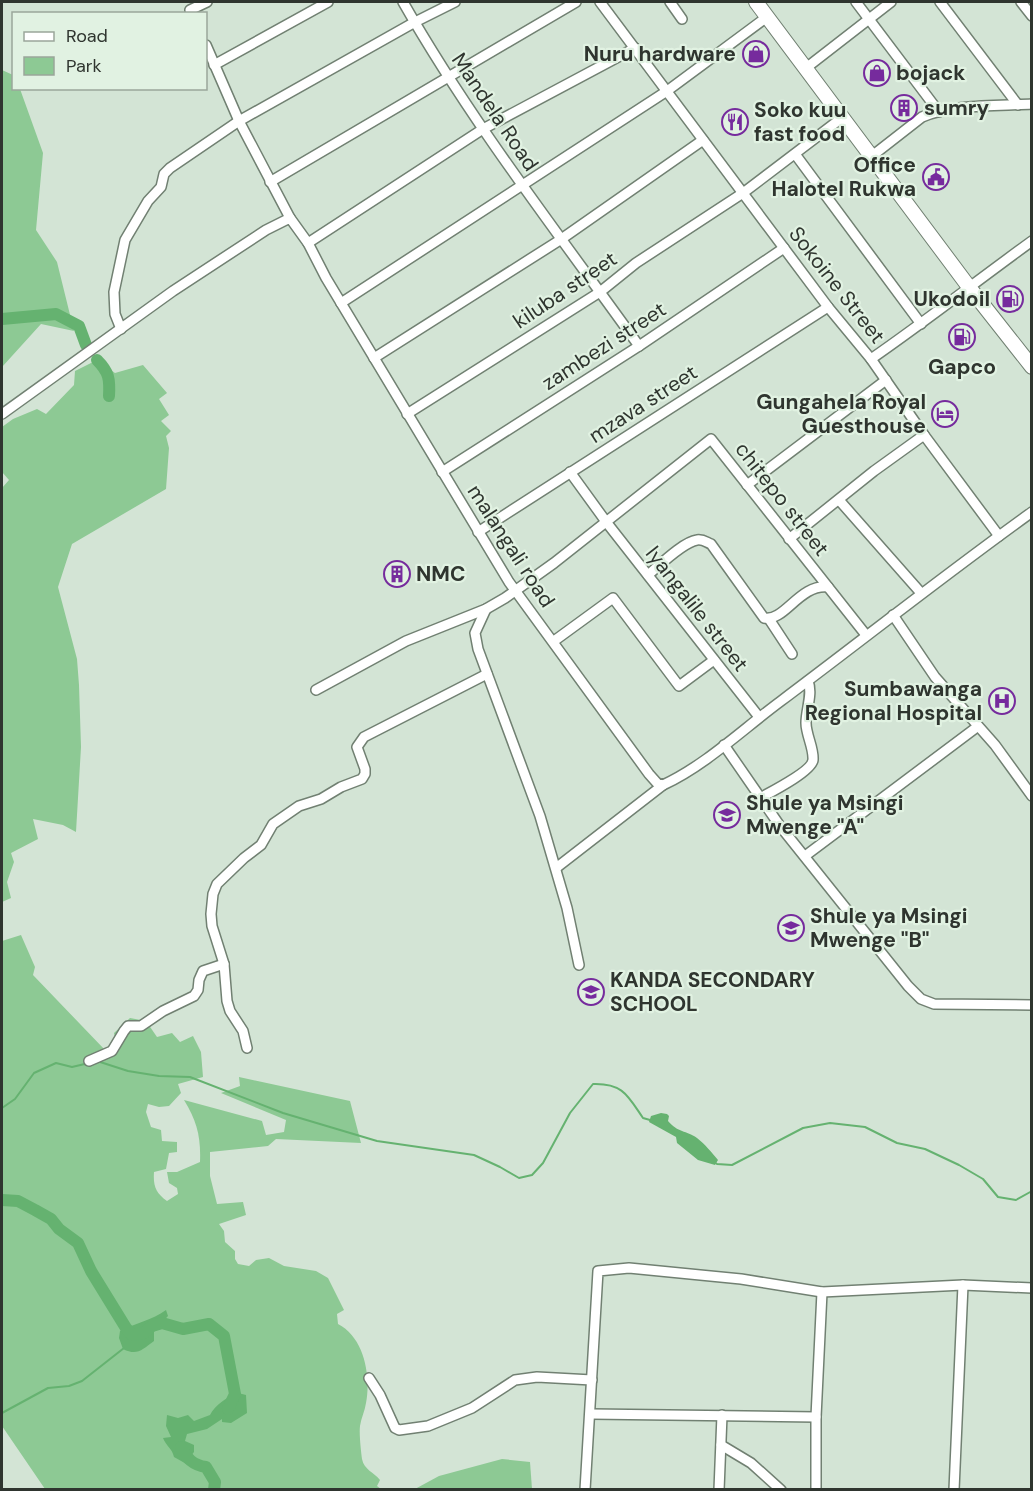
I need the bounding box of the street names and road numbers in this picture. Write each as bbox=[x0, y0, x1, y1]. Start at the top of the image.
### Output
street label: Mandela Road bbox=[445, 47, 545, 177]
street label: Sokoine Street bbox=[783, 221, 891, 349]
street label: kiluba street bbox=[507, 245, 623, 335]
street label: zambezi street bbox=[537, 295, 671, 397]
street label: mzava street bbox=[583, 358, 703, 450]
street label: chitepo street bbox=[729, 436, 835, 562]
street label: malangali road bbox=[461, 479, 561, 613]
street label: lyangalile street bbox=[639, 541, 755, 677]

